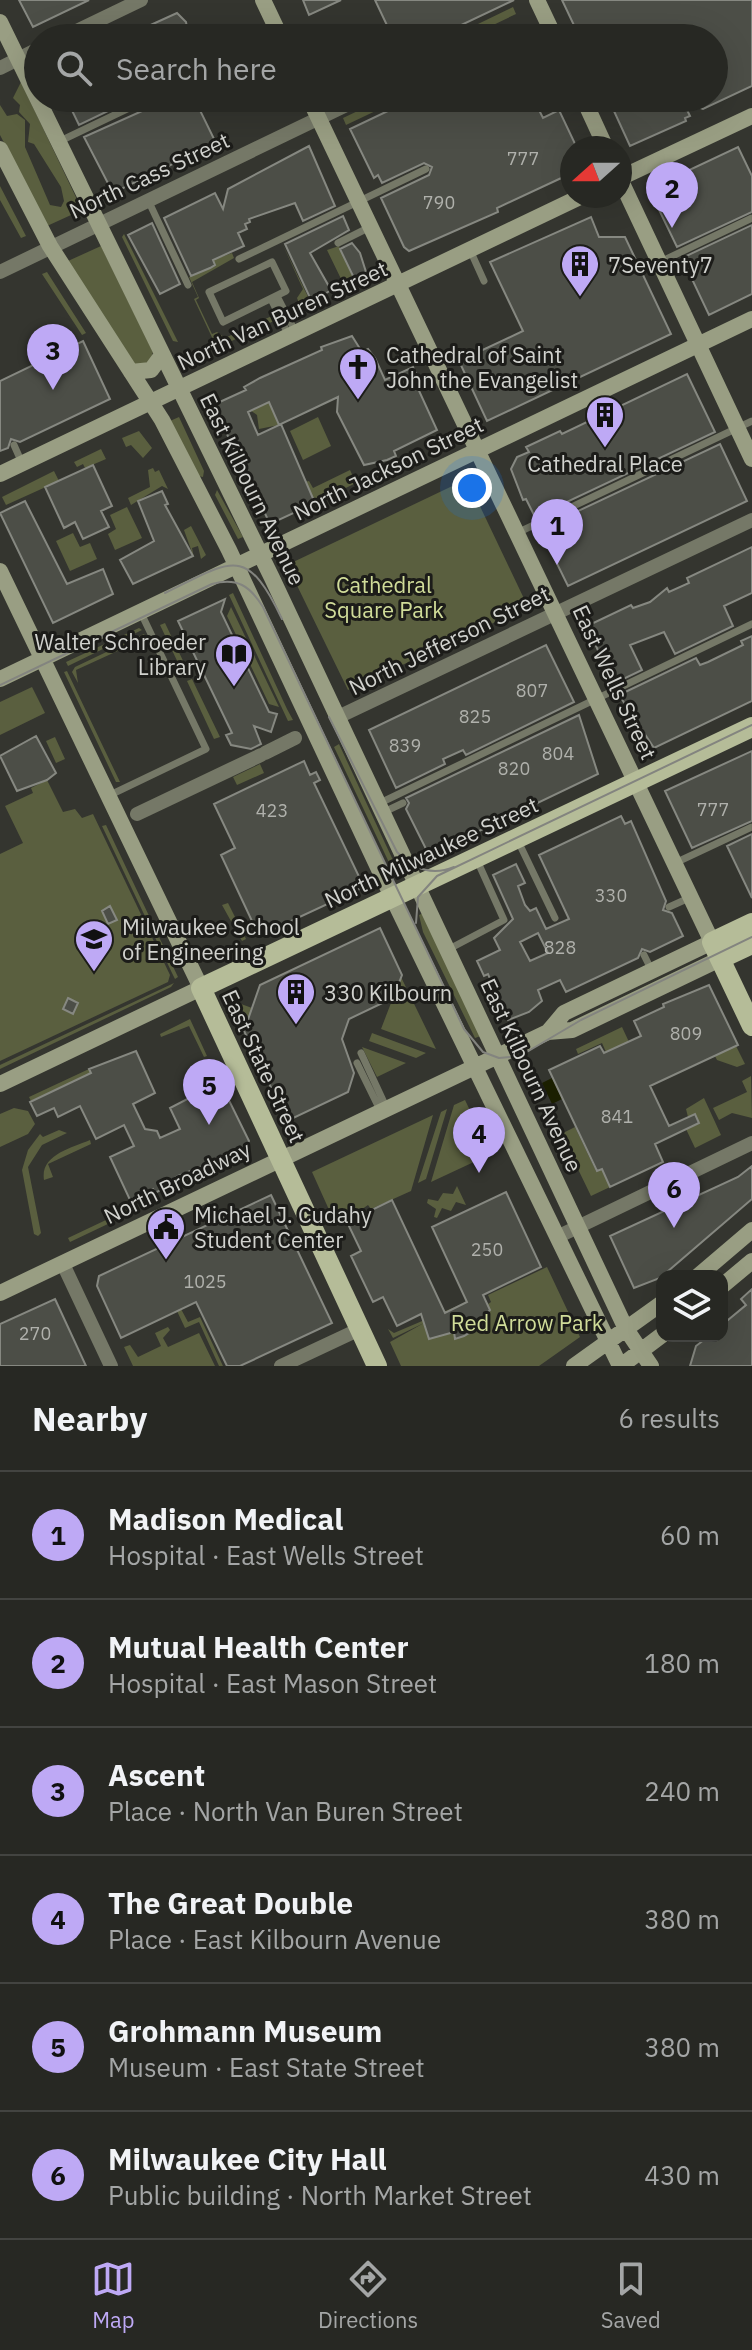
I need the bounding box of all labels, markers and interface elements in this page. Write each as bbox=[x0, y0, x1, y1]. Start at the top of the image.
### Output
search box bbox=[24, 24, 728, 112]
icon: search bbox=[52, 46, 96, 90]
text: Search here bbox=[116, 49, 277, 88]
street label: North Cass Street bbox=[64, 125, 234, 225]
north arrow bbox=[560, 136, 632, 208]
house number: 777 bbox=[507, 147, 539, 170]
pin: 2 bbox=[646, 162, 698, 228]
house number: 790 bbox=[423, 191, 455, 214]
building icon: 7Seventy7 bbox=[559, 243, 601, 298]
place label: 7Seventy7 bbox=[608, 250, 713, 279]
street label: North Van Buren Street bbox=[172, 254, 392, 376]
pin: 3 bbox=[27, 324, 79, 390]
place label: Cathedral of Saint John the Evangelist bbox=[386, 340, 578, 394]
church icon: Cathedral of Saint John the Evangelist bbox=[337, 346, 379, 401]
street label: East Kilbourn Avenue bbox=[194, 388, 312, 590]
building icon: Cathedral Place bbox=[584, 394, 626, 449]
street label: North Jackson Street bbox=[288, 409, 488, 527]
place label: Cathedral Place bbox=[527, 449, 683, 478]
your location bbox=[452, 468, 492, 508]
pin: 1 bbox=[531, 499, 583, 565]
park label: Cathedral Square Park bbox=[324, 570, 444, 624]
street label: North Jefferson Street bbox=[344, 579, 554, 701]
street label: East Wells Street bbox=[566, 600, 664, 764]
place label: Walter Schroeder Library bbox=[34, 627, 206, 681]
library icon: Walter Schroeder Library bbox=[213, 633, 255, 688]
house number: 807 bbox=[516, 679, 548, 702]
house number: 825 bbox=[459, 705, 491, 728]
house number: 839 bbox=[389, 734, 421, 757]
house number: 804 bbox=[542, 742, 574, 765]
house number: 820 bbox=[498, 757, 530, 780]
street label: North Milwaukee Street bbox=[319, 790, 543, 914]
house number: 777 bbox=[697, 798, 729, 821]
house number: 423 bbox=[256, 799, 288, 822]
house number: 330 bbox=[595, 884, 627, 907]
place label: Milwaukee School of Engineering bbox=[122, 912, 300, 966]
school or university icon: Milwaukee School of Engineering bbox=[73, 918, 115, 973]
house number: 828 bbox=[544, 936, 576, 959]
building icon: 330 Kilbourn bbox=[275, 971, 317, 1026]
street label: East Kilbourn Avenue bbox=[474, 974, 590, 1176]
place label: 330 Kilbourn bbox=[324, 978, 452, 1007]
street label: East State Street bbox=[216, 985, 312, 1147]
house number: 809 bbox=[670, 1022, 702, 1045]
pin: 5 bbox=[183, 1059, 235, 1125]
house number: 841 bbox=[601, 1105, 633, 1128]
pin: 4 bbox=[453, 1107, 505, 1173]
street label: North Broadway bbox=[99, 1134, 255, 1230]
pin: 6 bbox=[648, 1162, 700, 1228]
place label: Michael J. Cudahy Student Center bbox=[194, 1200, 372, 1254]
public building icon: Michael J. Cudahy Student Center bbox=[145, 1206, 187, 1261]
house number: 250 bbox=[471, 1238, 503, 1261]
house number: 1025 bbox=[183, 1270, 227, 1293]
map controls bbox=[656, 1270, 728, 1342]
button: layers bbox=[656, 1270, 728, 1342]
park label: Red Arrow Park bbox=[451, 1308, 604, 1337]
house number: 270 bbox=[19, 1322, 51, 1345]
text: Nearby bbox=[32, 1396, 147, 1440]
text: 6 results bbox=[618, 1401, 720, 1435]
text: Madison Medical bbox=[108, 1499, 343, 1538]
text: 1 bbox=[50, 1518, 66, 1552]
text: 60 m bbox=[660, 1518, 720, 1552]
text: Hospital · East Wells Street bbox=[108, 1538, 424, 1572]
text: Mutual Health Center bbox=[108, 1627, 409, 1666]
text: 2 bbox=[50, 1646, 66, 1680]
text: 180 m bbox=[644, 1646, 720, 1680]
text: Hospital · East Mason Street bbox=[108, 1666, 437, 1700]
text: Ascent bbox=[108, 1755, 205, 1794]
text: 3 bbox=[50, 1774, 66, 1808]
text: 240 m bbox=[644, 1774, 720, 1808]
text: Place · North Van Buren Street bbox=[108, 1794, 463, 1828]
text: The Great Double bbox=[108, 1883, 353, 1922]
text: 4 bbox=[50, 1902, 66, 1936]
text: 380 m bbox=[644, 1902, 720, 1936]
text: Place · East Kilbourn Avenue bbox=[108, 1922, 441, 1956]
text: Grohmann Museum bbox=[108, 2011, 382, 2050]
text: 5 bbox=[50, 2030, 66, 2064]
text: 380 m bbox=[644, 2030, 720, 2064]
text: Museum · East State Street bbox=[108, 2050, 425, 2084]
text: Milwaukee City Hall bbox=[108, 2139, 387, 2178]
text: 6 bbox=[50, 2158, 66, 2192]
text: 430 m bbox=[644, 2158, 720, 2192]
text: Public building · North Market Street bbox=[108, 2178, 532, 2212]
tab: Map bbox=[91, 2257, 135, 2334]
tab: Directions bbox=[318, 2257, 418, 2334]
tab: Saved bbox=[601, 2257, 661, 2334]

